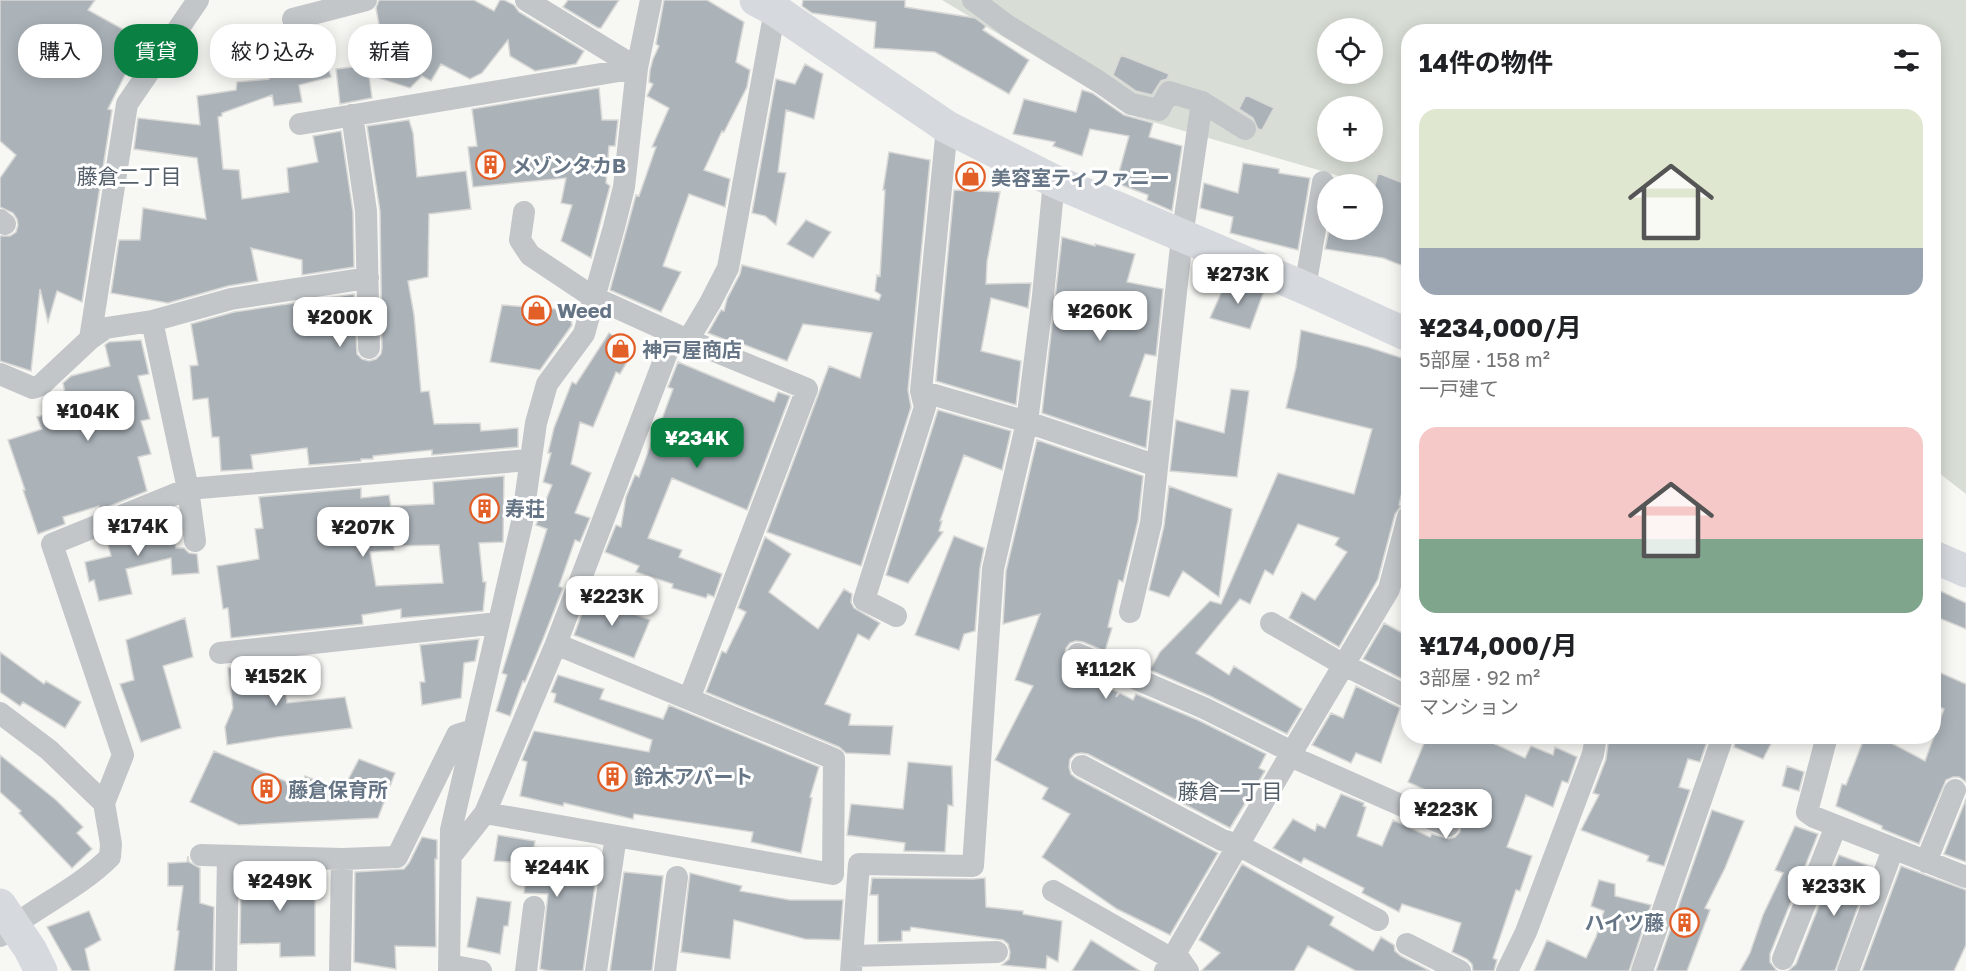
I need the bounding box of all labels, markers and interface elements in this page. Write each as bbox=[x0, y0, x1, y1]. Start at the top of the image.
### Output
map controls bbox=[1317, 18, 1383, 240]
button: locate bbox=[1317, 18, 1383, 84]
chip: 購入 bbox=[18, 24, 102, 78]
chip: 賃貸 bbox=[114, 24, 198, 78]
chip: 絞り込み bbox=[210, 24, 336, 78]
chip: 新着 bbox=[348, 24, 432, 78]
icon: filters bbox=[1890, 44, 1923, 77]
text: 14件の物件 bbox=[1419, 47, 1553, 78]
button: + bbox=[1317, 96, 1383, 162]
icon: home bbox=[1617, 148, 1725, 256]
building icon: メゾンタカB bbox=[475, 149, 507, 181]
place label: メゾンタカB bbox=[512, 153, 626, 177]
shop icon: 美容室ティファニー bbox=[954, 161, 986, 193]
district label: 藤倉二丁目 bbox=[77, 163, 182, 189]
place label: 美容室ティファニー bbox=[991, 165, 1170, 189]
button: − bbox=[1317, 174, 1383, 240]
pin: ¥273K bbox=[1196, 254, 1280, 305]
text: ¥273K bbox=[1207, 261, 1270, 285]
pin: ¥260K bbox=[1058, 291, 1142, 342]
shop icon: Weed bbox=[520, 294, 552, 326]
pin: ¥200K bbox=[298, 297, 382, 348]
place label: Weed bbox=[557, 298, 612, 322]
text: ¥260K bbox=[1067, 298, 1133, 322]
text: ¥200K bbox=[307, 304, 373, 328]
text: ¥234,000/月 bbox=[1419, 312, 1582, 343]
shop icon: 神戸屋商店 bbox=[605, 333, 637, 365]
place label: 神戸屋商店 bbox=[642, 337, 742, 361]
text: 5部屋 · 158 m² bbox=[1419, 347, 1550, 371]
text: 一戸建て bbox=[1419, 376, 1499, 400]
pin: ¥104K bbox=[46, 391, 130, 442]
text: ¥104K bbox=[56, 398, 120, 422]
pin: ¥234K bbox=[655, 418, 739, 469]
text: ¥234K bbox=[665, 425, 729, 449]
icon: home bbox=[1617, 466, 1725, 574]
building icon: 寿荘 bbox=[468, 492, 500, 524]
place label: 寿荘 bbox=[505, 496, 545, 520]
pin: ¥174K bbox=[96, 506, 180, 557]
pin: ¥207K bbox=[321, 507, 405, 558]
text: ¥174K bbox=[107, 513, 169, 537]
text: ¥207K bbox=[331, 514, 395, 538]
pin: ¥223K bbox=[570, 576, 654, 627]
text: ¥223K bbox=[580, 583, 644, 607]
text: ¥174,000/月 bbox=[1419, 630, 1577, 661]
pin: ¥112K bbox=[1064, 649, 1148, 700]
pin: ¥152K bbox=[234, 656, 318, 707]
text: ¥112K bbox=[1076, 656, 1136, 680]
text: ¥152K bbox=[245, 663, 307, 687]
text: 3部屋 · 92 m² bbox=[1419, 665, 1540, 689]
text: マンション bbox=[1419, 694, 1519, 718]
building icon: 鈴木アパート bbox=[597, 760, 629, 792]
place label: 鈴木アパート bbox=[634, 764, 754, 788]
building icon: 藤倉保育所 bbox=[251, 773, 283, 805]
place label: 藤倉保育所 bbox=[288, 777, 388, 801]
district label: 藤倉一丁目 bbox=[1178, 778, 1283, 804]
pin: ¥223K bbox=[1404, 789, 1488, 840]
text: ¥223K bbox=[1414, 796, 1478, 820]
pin: ¥244K bbox=[515, 847, 599, 898]
text: ¥244K bbox=[525, 854, 589, 878]
pin: ¥249K bbox=[238, 861, 322, 912]
pin: ¥233K bbox=[1792, 866, 1876, 917]
text: ¥249K bbox=[247, 868, 313, 892]
text: ¥233K bbox=[1802, 873, 1866, 897]
building icon: ハイツ藤 bbox=[1669, 906, 1701, 938]
place label: ハイツ藤 bbox=[1584, 910, 1664, 934]

